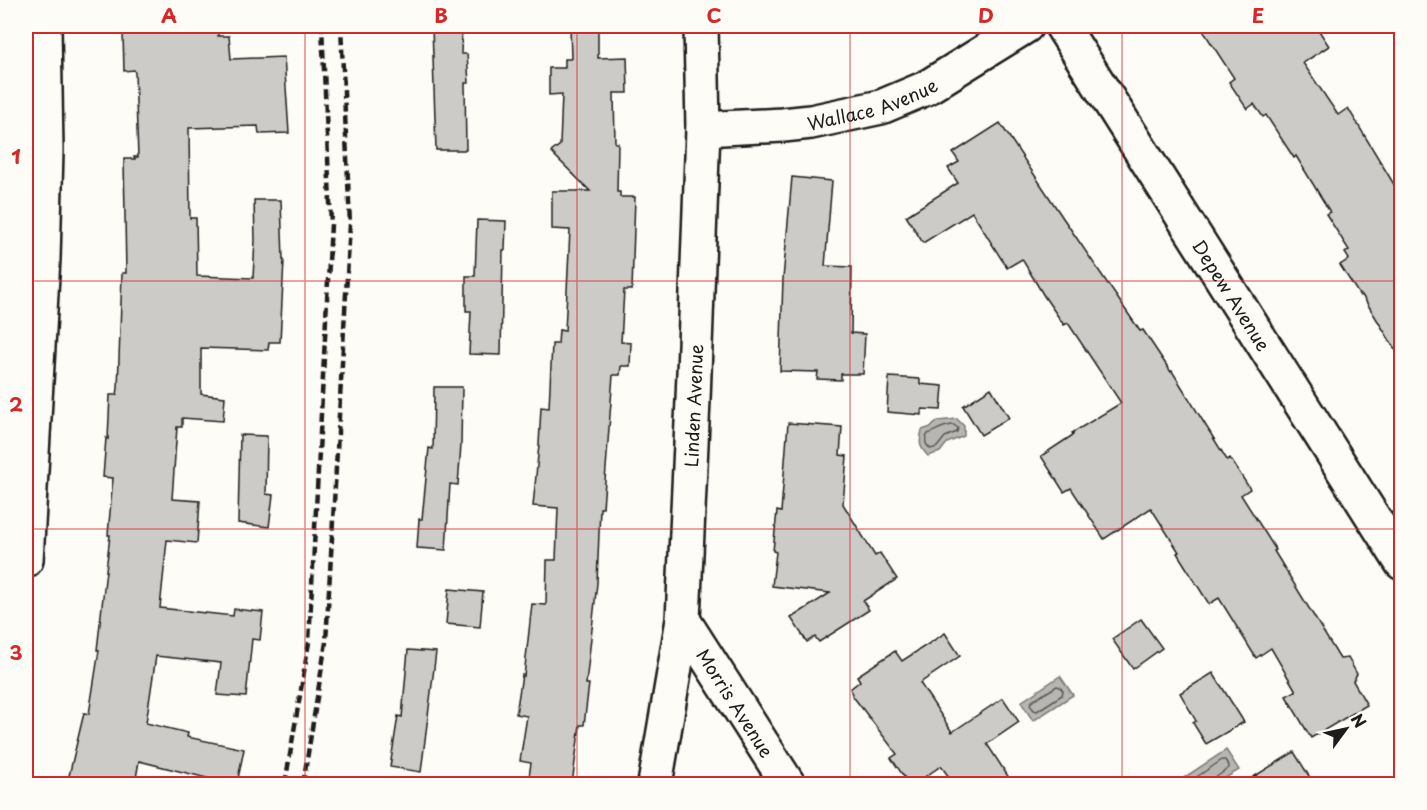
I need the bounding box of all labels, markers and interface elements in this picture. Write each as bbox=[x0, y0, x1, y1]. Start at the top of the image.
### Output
text: A bbox=[161, 0, 177, 30]
text: B bbox=[434, 0, 448, 30]
text: C bbox=[706, 0, 722, 30]
text: D bbox=[978, 0, 994, 30]
text: E bbox=[1252, 0, 1264, 30]
street label: Wallace Avenue bbox=[804, 71, 943, 136]
text: 1 bbox=[11, 141, 21, 171]
street label: Depew Avenue bbox=[1187, 234, 1278, 356]
street label: Linden Avenue bbox=[676, 343, 709, 468]
text: 2 bbox=[9, 389, 23, 419]
text: 3 bbox=[9, 637, 23, 667]
street label: Morris Avenue bbox=[691, 643, 781, 762]
north arrow bbox=[1316, 699, 1376, 759]
text: N bbox=[1346, 708, 1373, 732]

